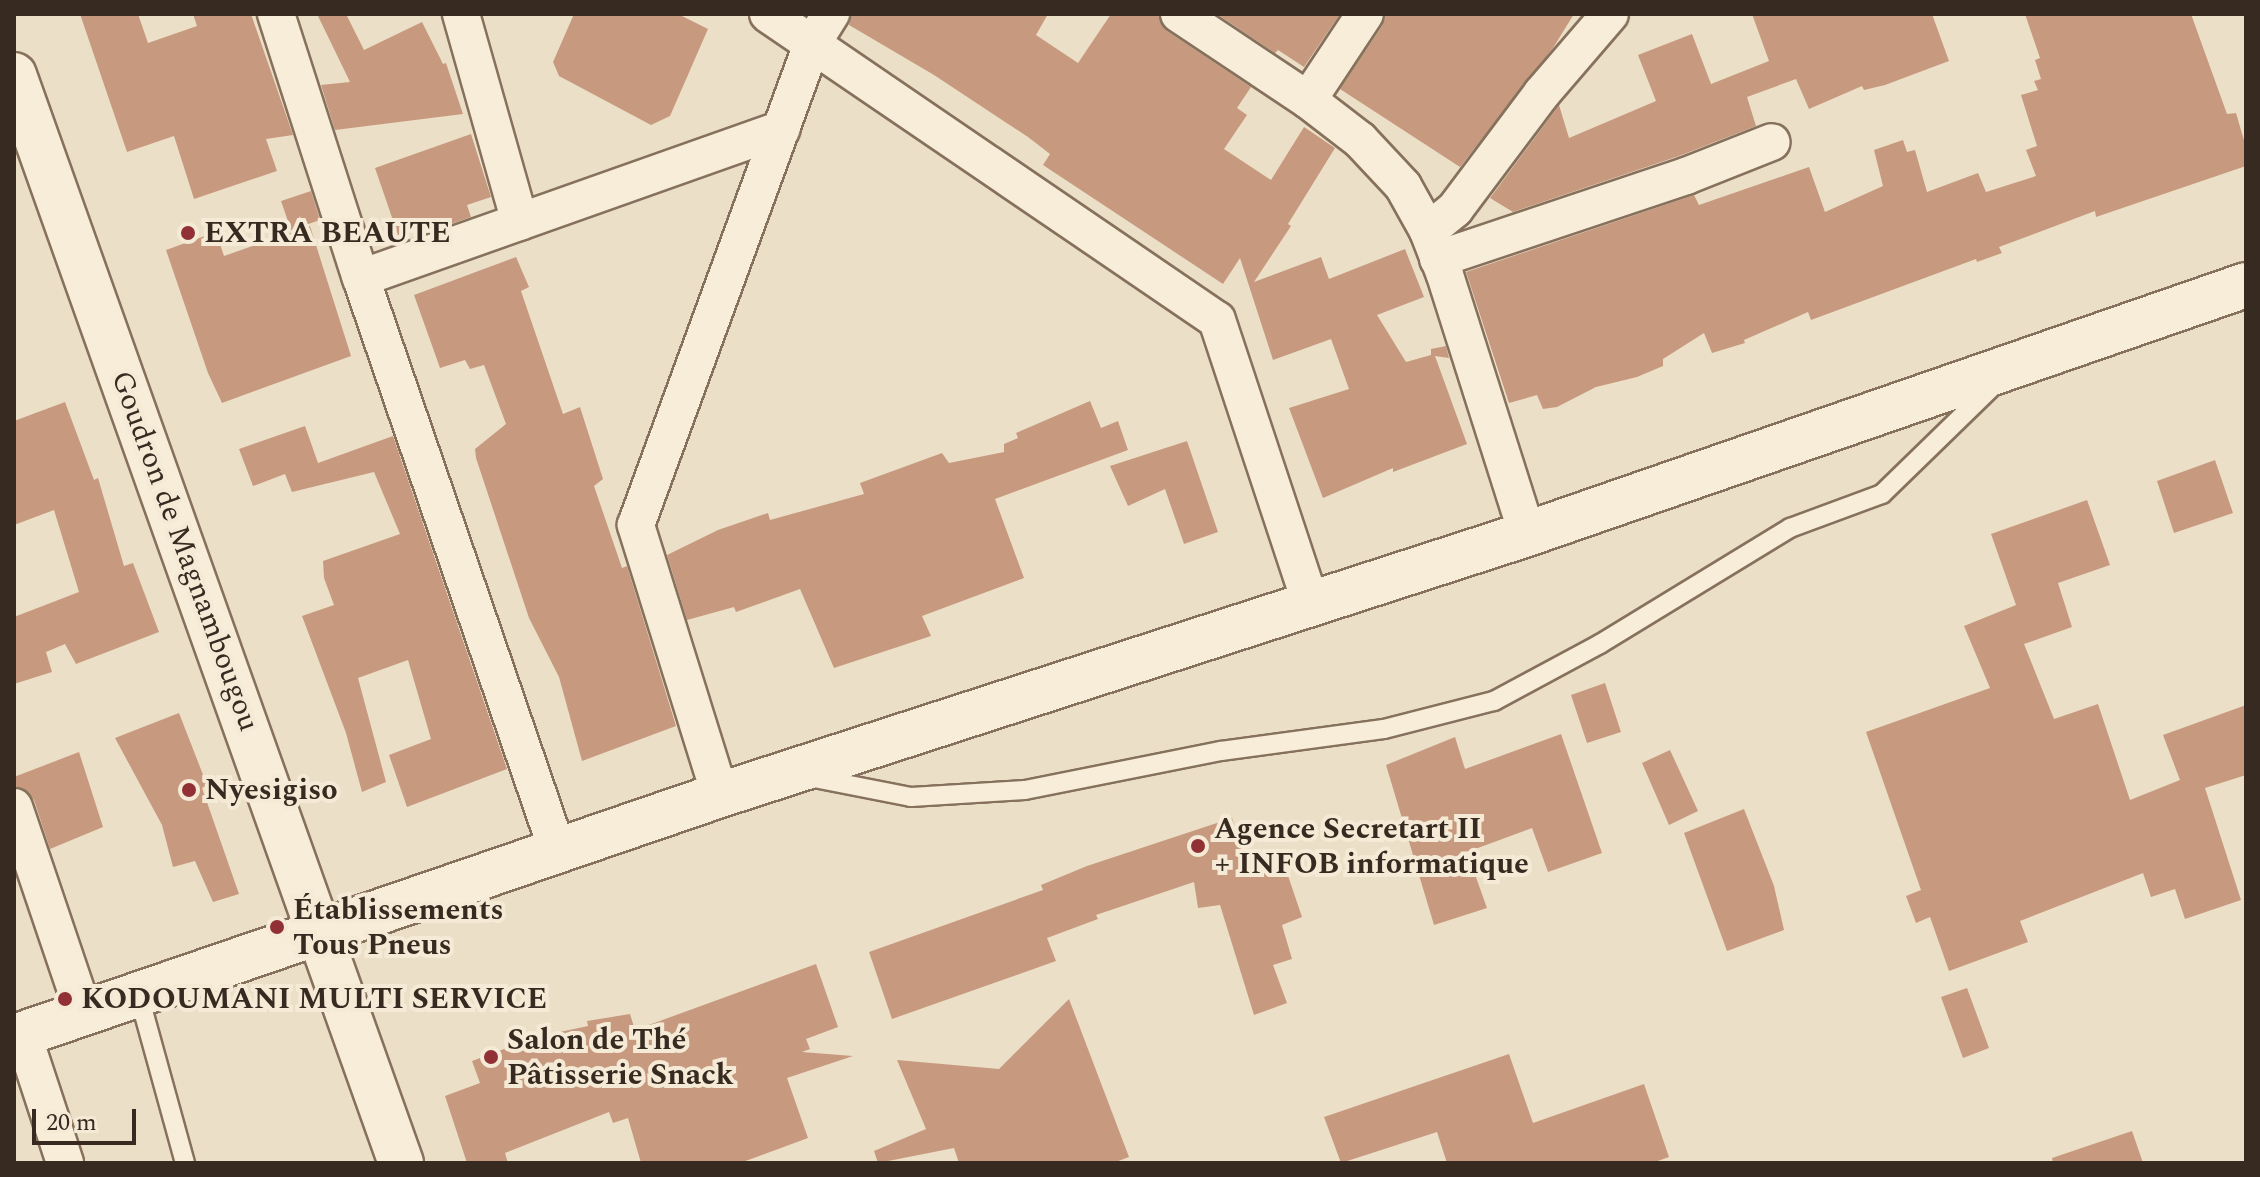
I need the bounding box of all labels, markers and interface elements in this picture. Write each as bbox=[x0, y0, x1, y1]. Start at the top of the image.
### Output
place label: EXTRA BEAUTE bbox=[204, 215, 451, 251]
marker: EXTRA BEAUTE bbox=[179, 224, 197, 242]
street label: Goudron de Magnambougou bbox=[103, 366, 267, 736]
place label: Nyesigiso bbox=[205, 772, 338, 808]
marker: Nyesigiso bbox=[180, 781, 198, 799]
place label: Agence Secretart II + INFOB informatique bbox=[1214, 811, 1529, 882]
marker: Agence Secretart II + INFOB informatique bbox=[1189, 837, 1207, 855]
place label: Établissements Tous Pneus bbox=[293, 892, 504, 962]
marker: Établissements Tous Pneus bbox=[268, 918, 286, 936]
place label: KODOUMANI MULTI SERVICE bbox=[81, 981, 547, 1017]
marker: KODOUMANI MULTI SERVICE bbox=[56, 990, 74, 1008]
place label: Salon de Thé Pâtisserie Snack bbox=[507, 1022, 734, 1092]
marker: Salon de Thé Pâtisserie Snack bbox=[482, 1048, 500, 1066]
scale bar bbox=[36, 1093, 140, 1143]
text: 20 m bbox=[46, 1105, 97, 1141]

